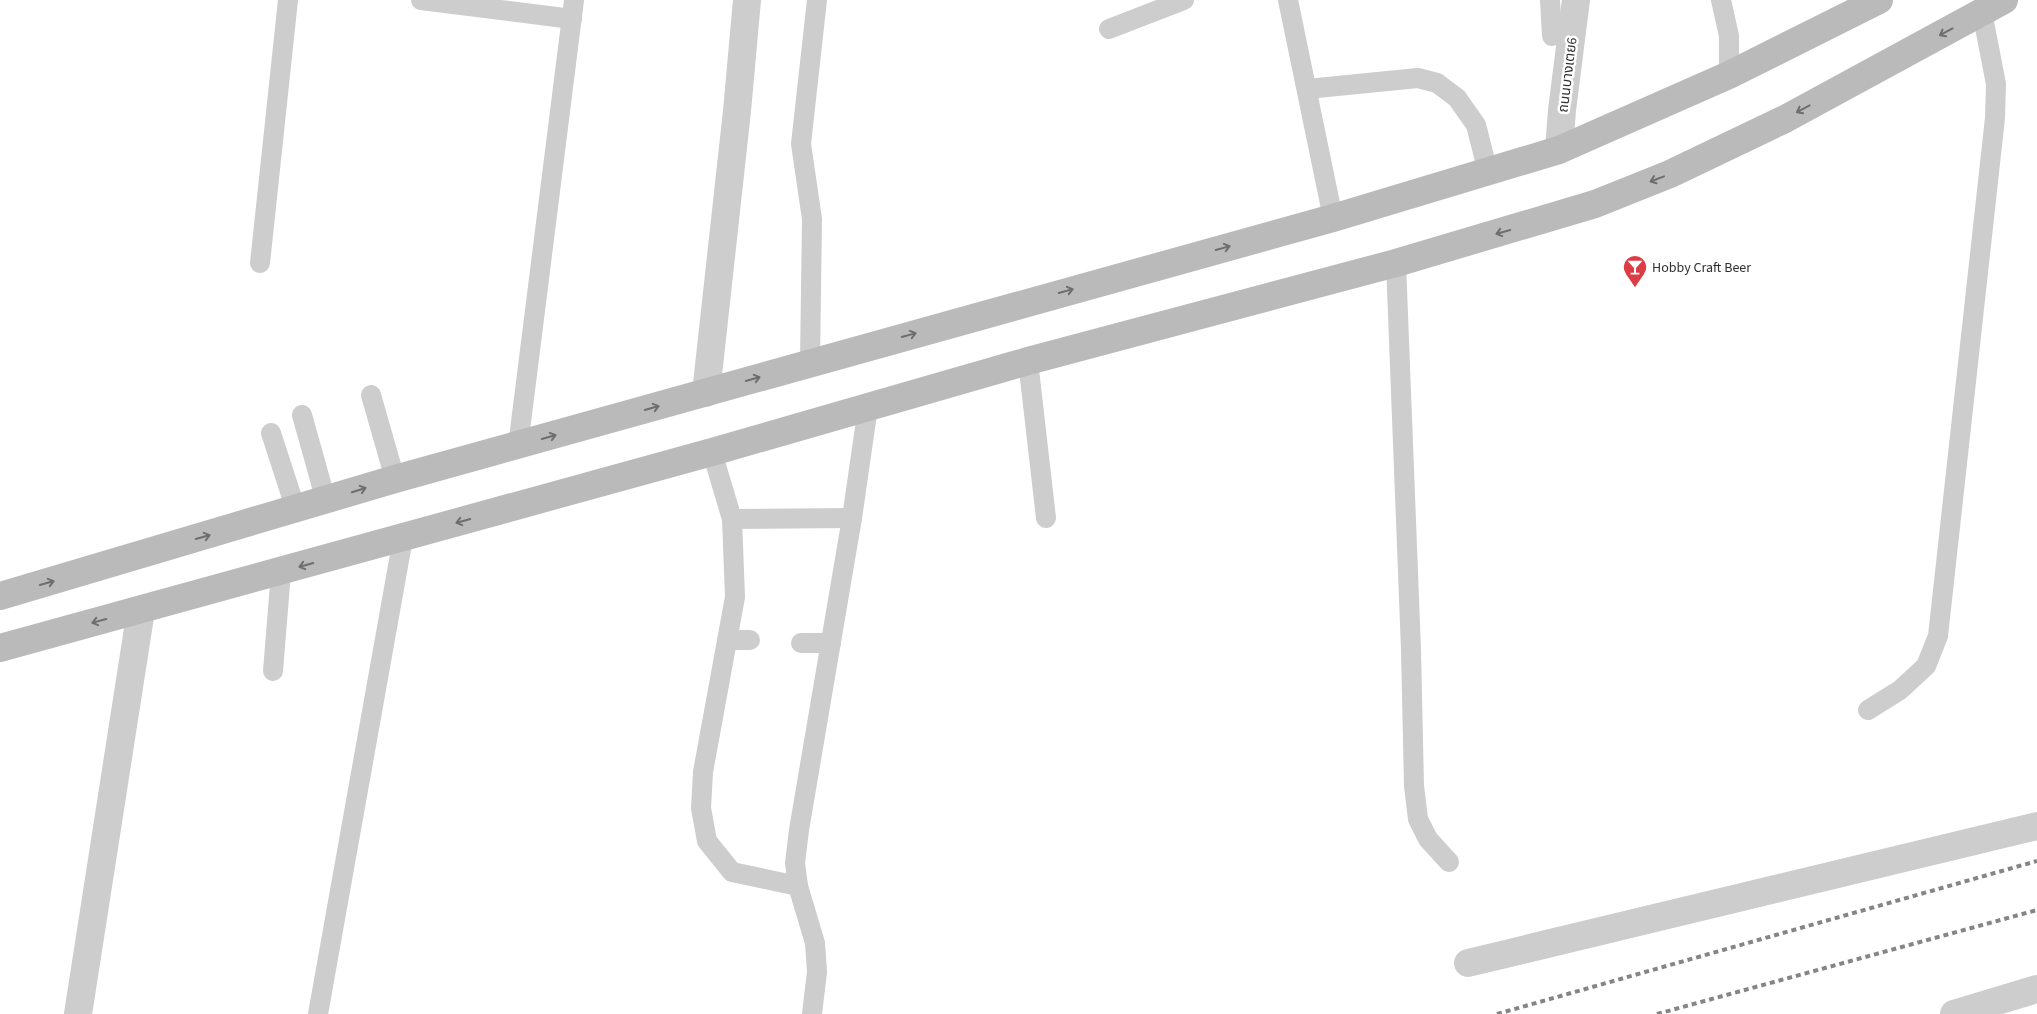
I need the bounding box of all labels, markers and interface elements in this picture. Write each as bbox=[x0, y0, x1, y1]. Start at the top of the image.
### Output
one-way arrow bbox=[1939, 27, 1954, 37]
street label: ถนนบางเตย6 bbox=[1553, 36, 1583, 114]
one-way arrow bbox=[1796, 104, 1811, 114]
one-way arrow bbox=[1650, 175, 1665, 185]
one-way arrow bbox=[1496, 227, 1512, 237]
one-way arrow bbox=[1214, 243, 1230, 253]
bar icon: Hobby Craft Beer bbox=[1622, 254, 1648, 288]
place label: Hobby Craft Beer bbox=[1652, 258, 1751, 278]
one-way arrow bbox=[1057, 286, 1073, 296]
one-way arrow bbox=[901, 329, 917, 339]
one-way arrow bbox=[744, 373, 760, 383]
one-way arrow bbox=[643, 403, 659, 413]
one-way arrow bbox=[540, 432, 556, 442]
one-way arrow bbox=[350, 485, 366, 495]
one-way arrow bbox=[455, 516, 471, 526]
one-way arrow bbox=[194, 531, 210, 541]
one-way arrow bbox=[299, 560, 315, 570]
one-way arrow bbox=[39, 577, 55, 587]
one-way arrow bbox=[92, 617, 108, 627]

